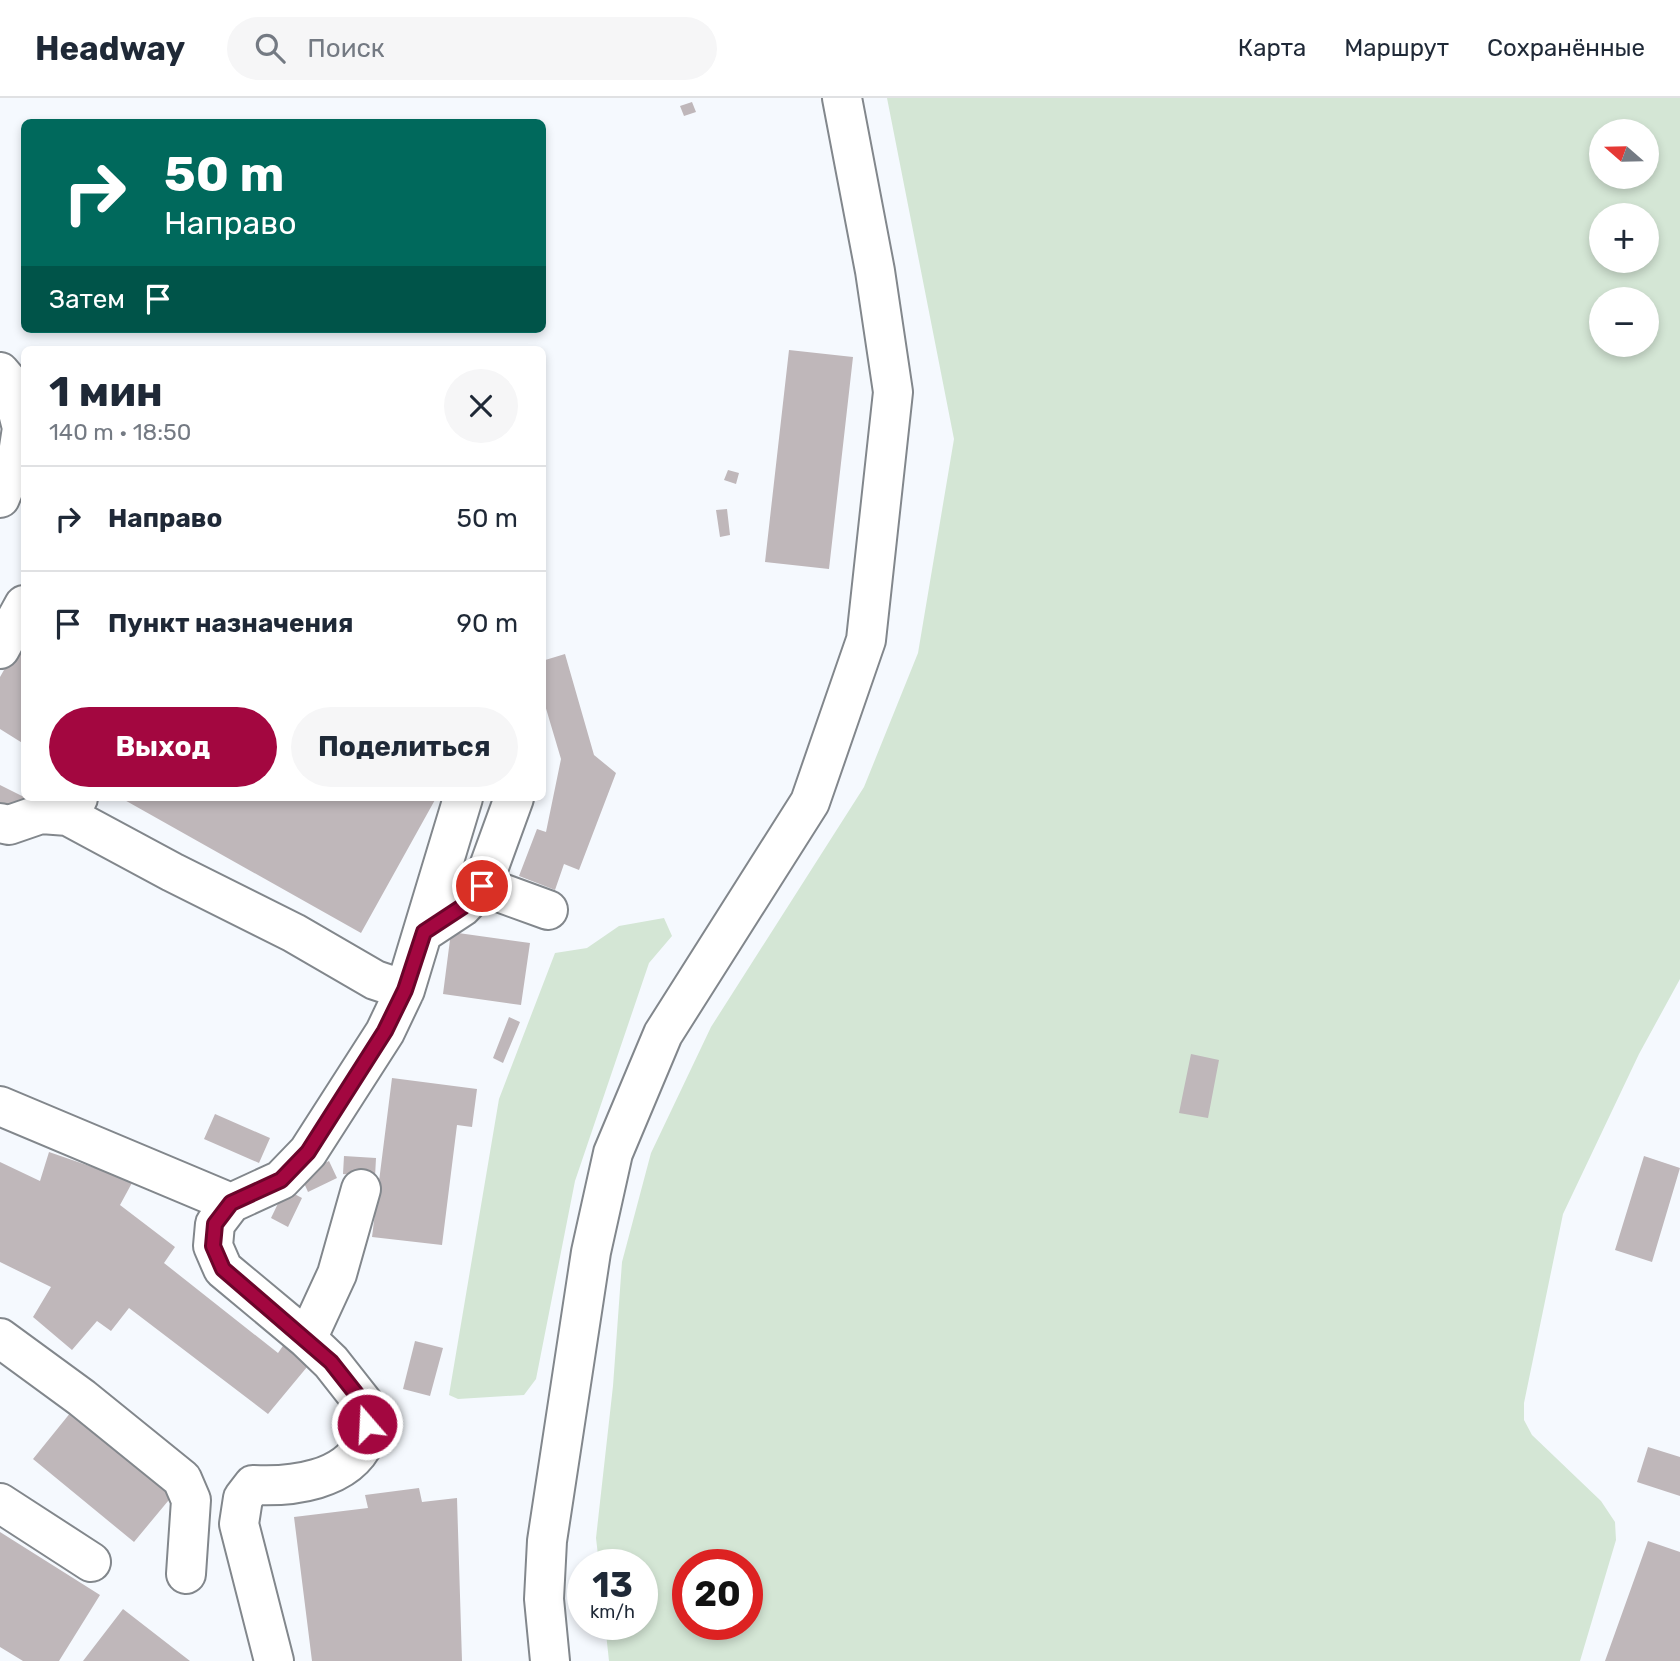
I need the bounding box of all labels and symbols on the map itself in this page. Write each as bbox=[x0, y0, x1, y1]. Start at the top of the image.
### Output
north arrow bbox=[1589, 119, 1659, 189]
pin bbox=[452, 856, 512, 916]
position arrow bbox=[330, 1387, 404, 1461]
speed limit sign: 20 bbox=[672, 1549, 763, 1640]

